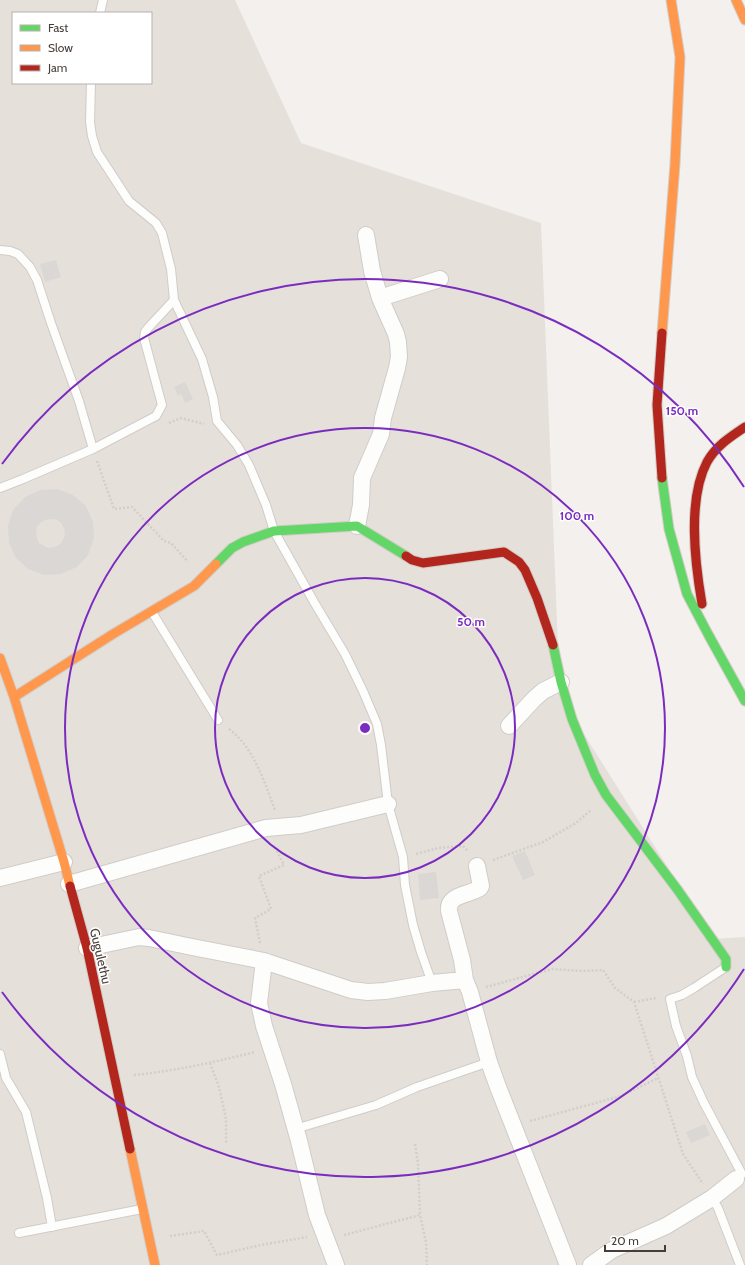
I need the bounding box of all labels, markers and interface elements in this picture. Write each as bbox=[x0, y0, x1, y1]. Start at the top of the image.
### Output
legend bbox=[12, 12, 152, 84]
text: Fast bbox=[48, 20, 68, 35]
text: Slow bbox=[48, 40, 73, 55]
text: Jam bbox=[47, 60, 67, 75]
text: 150 m bbox=[666, 403, 698, 418]
text: 100 m bbox=[560, 508, 594, 523]
text: 50 m bbox=[457, 614, 485, 629]
centre of rings bbox=[358, 721, 372, 735]
street label: Gugulethu bbox=[87, 927, 115, 986]
scale bar bbox=[605, 1227, 665, 1253]
text: 20 m bbox=[611, 1233, 639, 1248]

